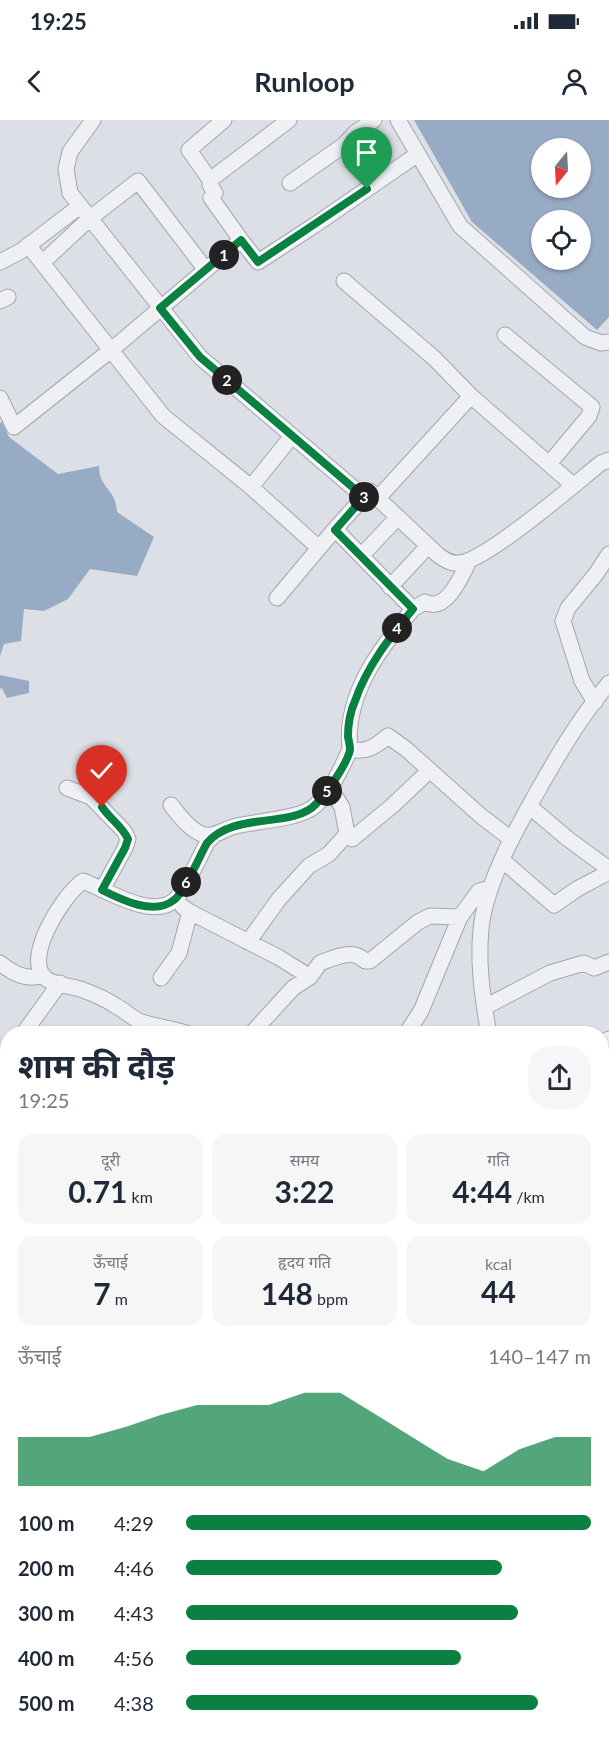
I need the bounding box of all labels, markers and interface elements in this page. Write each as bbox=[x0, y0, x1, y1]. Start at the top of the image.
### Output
text: 19:25 bbox=[30, 8, 87, 35]
icon: back bbox=[18, 65, 51, 98]
text: Runloop bbox=[254, 65, 355, 98]
icon: person bbox=[558, 65, 591, 98]
pin bbox=[341, 127, 392, 189]
icon: arrive bbox=[350, 136, 383, 169]
north arrow bbox=[531, 138, 591, 198]
map controls bbox=[531, 138, 591, 270]
button: locate bbox=[531, 210, 591, 270]
pin: 1 bbox=[209, 240, 239, 270]
text: 1 bbox=[219, 245, 229, 264]
pin: 2 bbox=[212, 365, 242, 395]
text: 2 bbox=[222, 370, 232, 389]
pin: 3 bbox=[349, 482, 379, 512]
text: 3 bbox=[359, 487, 369, 506]
pin: 4 bbox=[382, 613, 412, 643]
text: 4 bbox=[392, 618, 402, 637]
pin bbox=[76, 745, 127, 807]
icon: check bbox=[85, 754, 118, 787]
pin: 5 bbox=[312, 776, 342, 806]
text: 5 bbox=[322, 781, 332, 800]
pin: 6 bbox=[171, 867, 201, 897]
text: 6 bbox=[181, 872, 191, 891]
text: शाम की दौड़ bbox=[18, 1045, 174, 1085]
button: share bbox=[528, 1046, 591, 1109]
text: 19:25 bbox=[18, 1088, 69, 1112]
text: दूरी bbox=[101, 1150, 120, 1169]
text: समय bbox=[290, 1150, 319, 1169]
text: गति bbox=[487, 1150, 510, 1169]
text: 0.71 bbox=[68, 1173, 127, 1209]
text: 3:22 bbox=[275, 1173, 334, 1209]
text: 4:44 bbox=[452, 1173, 512, 1209]
text: km bbox=[127, 1187, 153, 1206]
text: /km bbox=[512, 1187, 545, 1206]
text: ऊँचाई bbox=[93, 1252, 128, 1271]
text: हृदय गति bbox=[278, 1252, 331, 1271]
text: kcal bbox=[485, 1254, 512, 1273]
text: 44 bbox=[481, 1273, 516, 1309]
text: 7 bbox=[93, 1275, 111, 1311]
text: 148 bbox=[261, 1275, 313, 1311]
text: m bbox=[111, 1289, 128, 1308]
text: bpm bbox=[313, 1289, 348, 1308]
text: ऊँचाई bbox=[18, 1344, 61, 1368]
text: 140–147 m bbox=[488, 1344, 591, 1368]
text: 100 m bbox=[18, 1511, 74, 1535]
text: 4:29 bbox=[114, 1511, 154, 1535]
text: 200 m bbox=[18, 1556, 74, 1580]
text: 4:46 bbox=[114, 1556, 154, 1580]
text: 300 m bbox=[18, 1601, 74, 1625]
text: 4:43 bbox=[114, 1601, 154, 1625]
text: 400 m bbox=[18, 1646, 74, 1670]
text: 4:56 bbox=[114, 1646, 154, 1670]
text: 500 m bbox=[18, 1691, 74, 1715]
text: 4:38 bbox=[114, 1691, 154, 1715]

